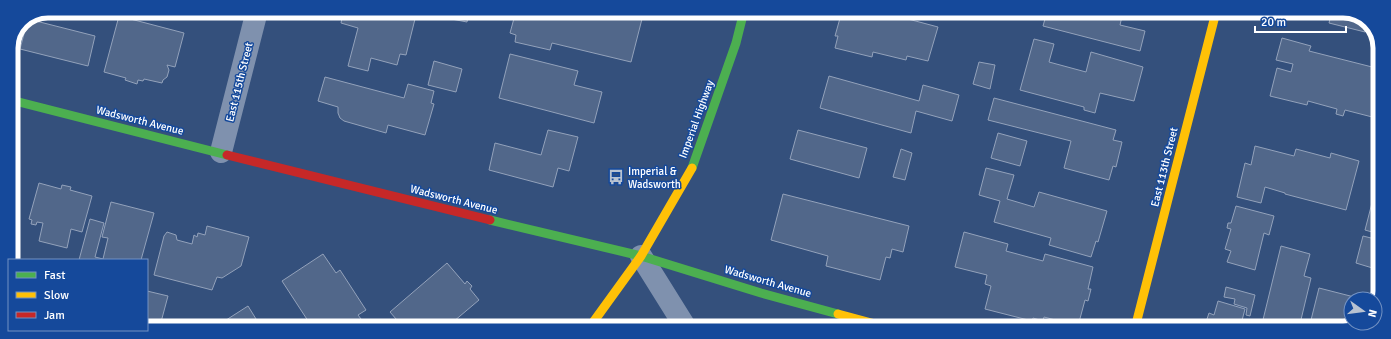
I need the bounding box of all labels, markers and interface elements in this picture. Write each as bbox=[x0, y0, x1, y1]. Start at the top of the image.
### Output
scale bar bbox=[1255, 8, 1346, 34]
text: 20 m bbox=[1261, 15, 1286, 30]
street label: East 115th Street bbox=[223, 41, 256, 123]
street label: Imperial Highway bbox=[676, 78, 717, 160]
street label: Wadsworth Avenue bbox=[95, 103, 185, 138]
street label: East 113th Street bbox=[1148, 126, 1181, 208]
place label: Imperial & Wadsworth bbox=[628, 165, 681, 191]
bus stop icon: Imperial & Wadsworth bbox=[607, 168, 625, 186]
street label: Wadsworth Avenue bbox=[409, 182, 499, 217]
legend bbox=[8, 259, 148, 331]
street label: Wadsworth Avenue bbox=[723, 263, 813, 300]
text: Fast bbox=[44, 268, 65, 283]
text: Slow bbox=[44, 288, 69, 303]
north arrow bbox=[1343, 291, 1383, 331]
text: Jam bbox=[44, 308, 65, 323]
text: N bbox=[1365, 308, 1379, 319]

